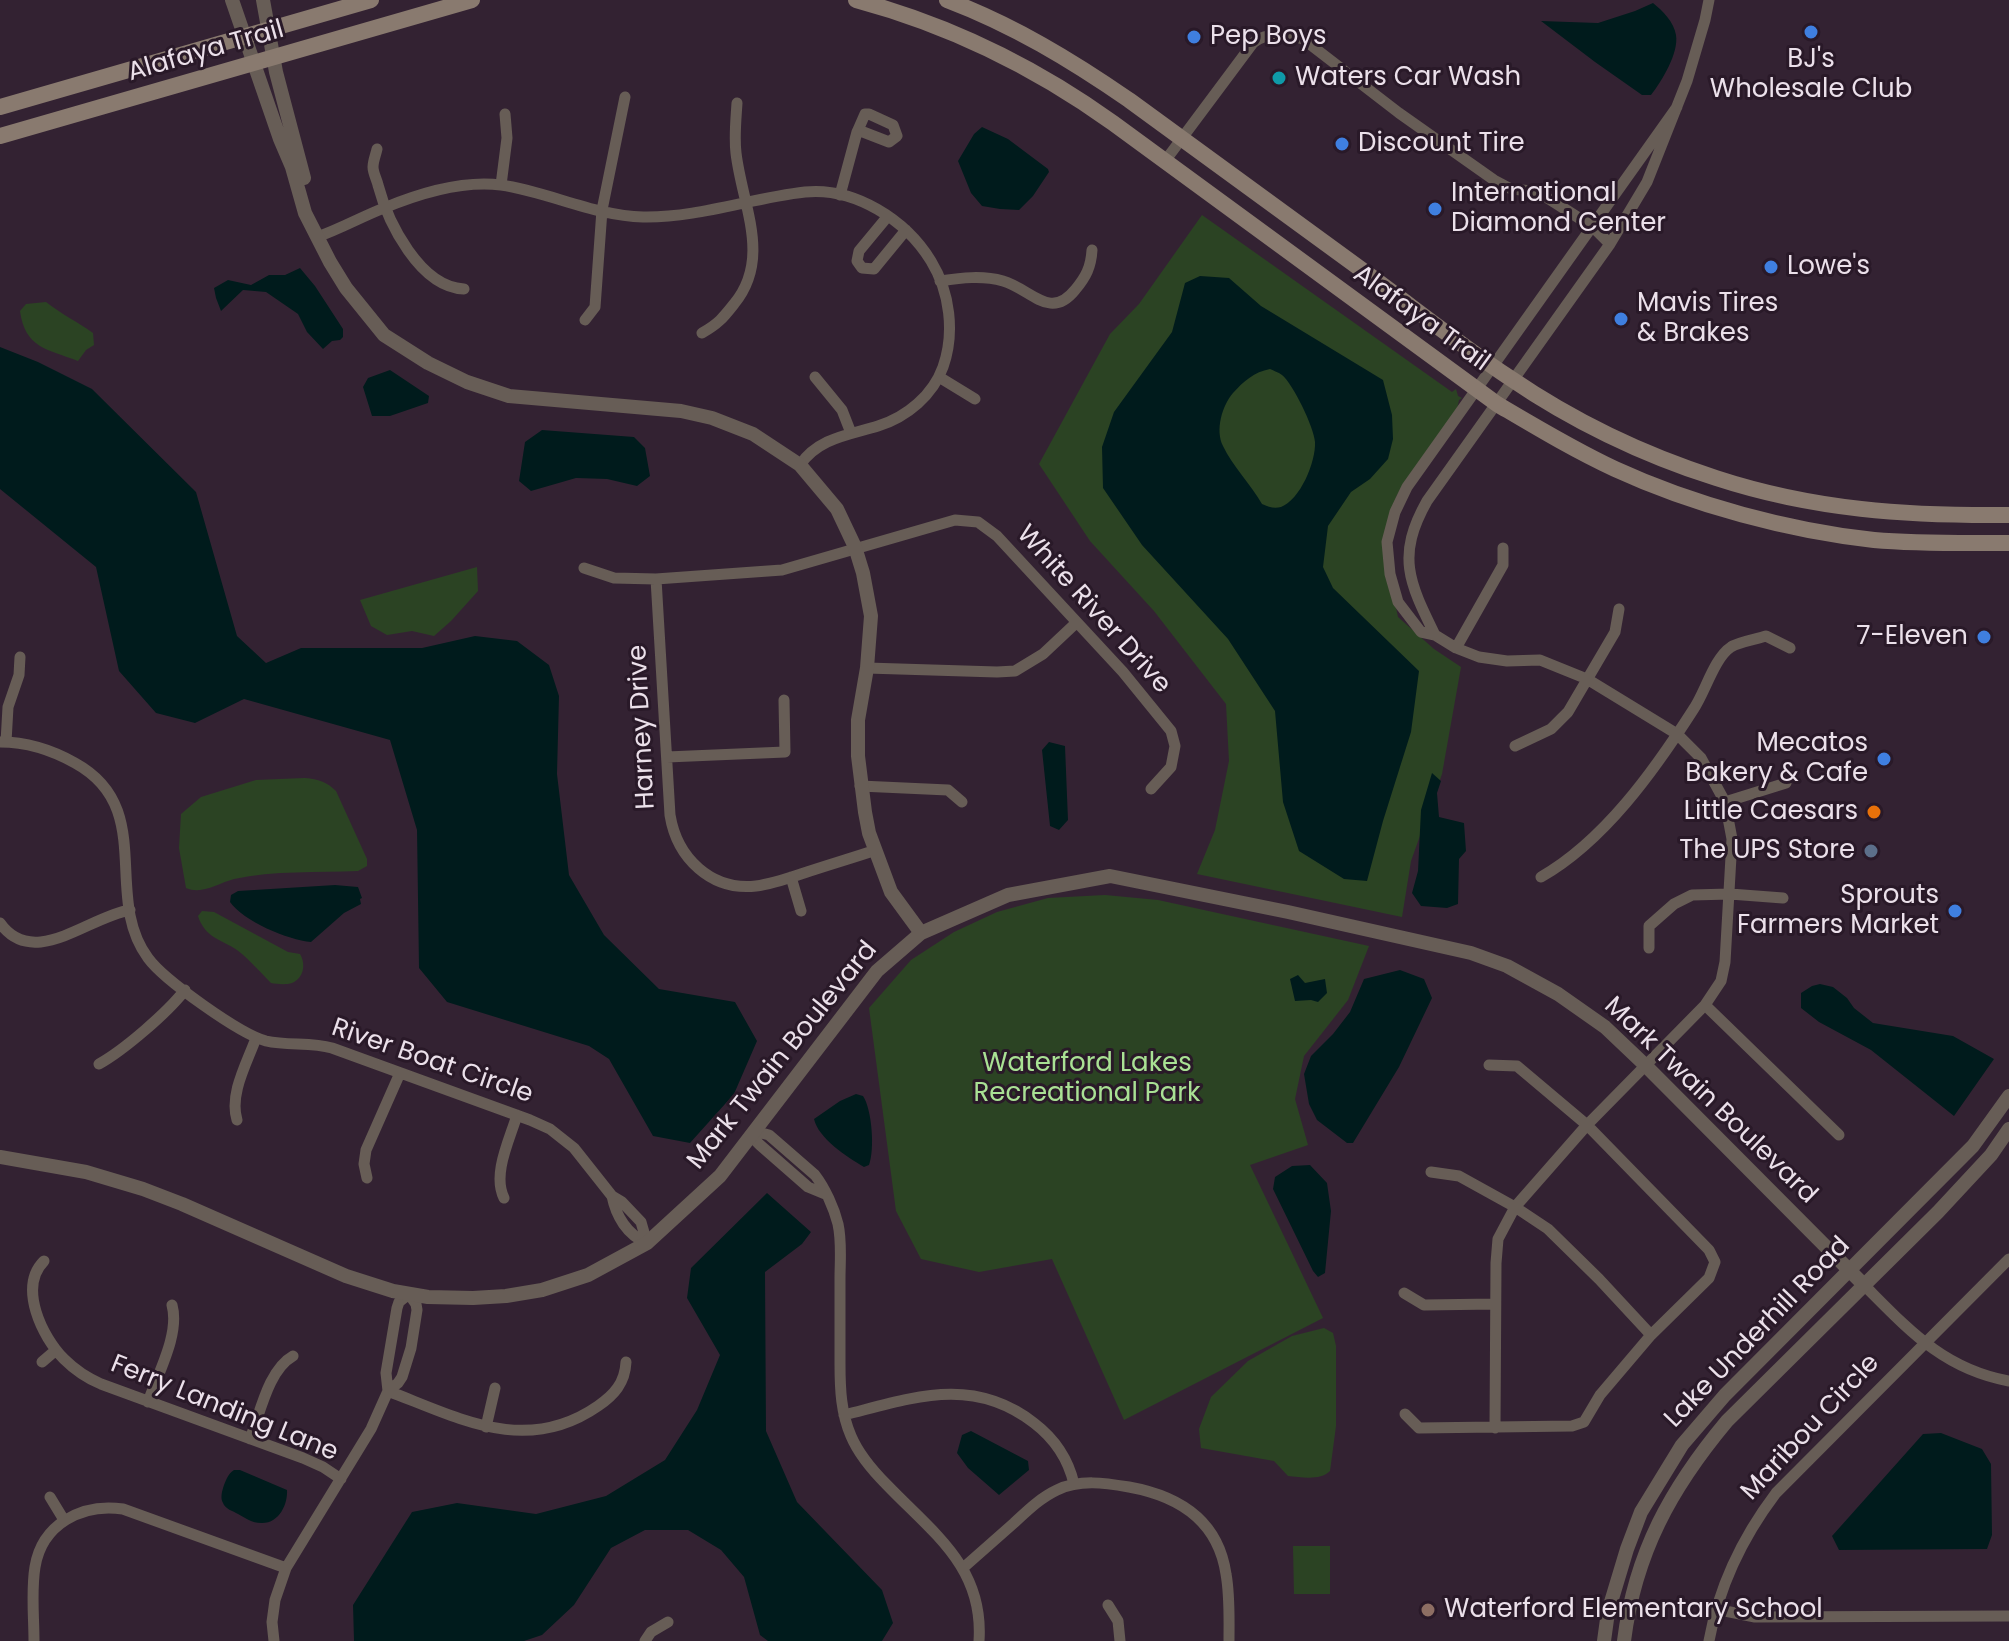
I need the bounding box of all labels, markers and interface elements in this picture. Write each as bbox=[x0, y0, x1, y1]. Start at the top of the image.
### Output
street label: Alafaya Trail bbox=[124, 15, 288, 89]
place label: Pep Boys bbox=[1210, 21, 1326, 53]
marker: BJ's Wholesale Club bbox=[1802, 23, 1820, 41]
marker: Pep Boys bbox=[1185, 28, 1203, 46]
place label: BJ's Wholesale Club bbox=[1710, 44, 1912, 106]
place label: Waters Car Wash bbox=[1295, 62, 1521, 94]
marker: Waters Car Wash bbox=[1270, 69, 1288, 87]
place label: Discount Tire bbox=[1358, 128, 1525, 160]
marker: Discount Tire bbox=[1333, 135, 1351, 153]
place label: International Diamond Center bbox=[1451, 178, 1666, 240]
marker: International Diamond Center bbox=[1426, 200, 1444, 218]
place label: Lowe's bbox=[1787, 251, 1870, 283]
marker: Lowe's bbox=[1762, 258, 1780, 276]
street label: Alafaya Trail bbox=[1347, 259, 1495, 379]
place label: Mavis Tires & Brakes bbox=[1637, 288, 1778, 350]
marker: Mavis Tires & Brakes bbox=[1612, 310, 1630, 328]
street label: White River Drive bbox=[1009, 519, 1177, 701]
place label: 7-Eleven bbox=[1856, 621, 1968, 653]
marker: 7-Eleven bbox=[1975, 628, 1993, 646]
street label: Harney Drive bbox=[623, 644, 663, 810]
place label: Mecatos Bakery & Cafe bbox=[1685, 728, 1868, 790]
marker: Mecatos Bakery & Cafe bbox=[1875, 750, 1893, 768]
place label: Little Caesars bbox=[1684, 796, 1858, 828]
marker: Little Caesars bbox=[1865, 803, 1883, 821]
place label: The UPS Store bbox=[1679, 835, 1855, 867]
marker: The UPS Store bbox=[1862, 842, 1880, 860]
place label: Sprouts Farmers Market bbox=[1737, 880, 1939, 942]
marker: Sprouts Farmers Market bbox=[1946, 902, 1964, 920]
street label: Mark Twain Boulevard bbox=[681, 936, 885, 1176]
street label: Mark Twain Boulevard bbox=[1597, 991, 1823, 1211]
street label: River Boat Circle bbox=[327, 1013, 537, 1111]
park label: Waterford Lakes Recreational Park bbox=[974, 1048, 1200, 1110]
street label: Lake Underhill Road bbox=[1659, 1231, 1857, 1435]
street label: Maribou Circle bbox=[1735, 1348, 1887, 1508]
street label: Ferry Landing Lane bbox=[106, 1349, 342, 1469]
place label: Waterford Elementary School bbox=[1444, 1594, 1823, 1626]
marker: Waterford Elementary School bbox=[1419, 1601, 1437, 1619]

